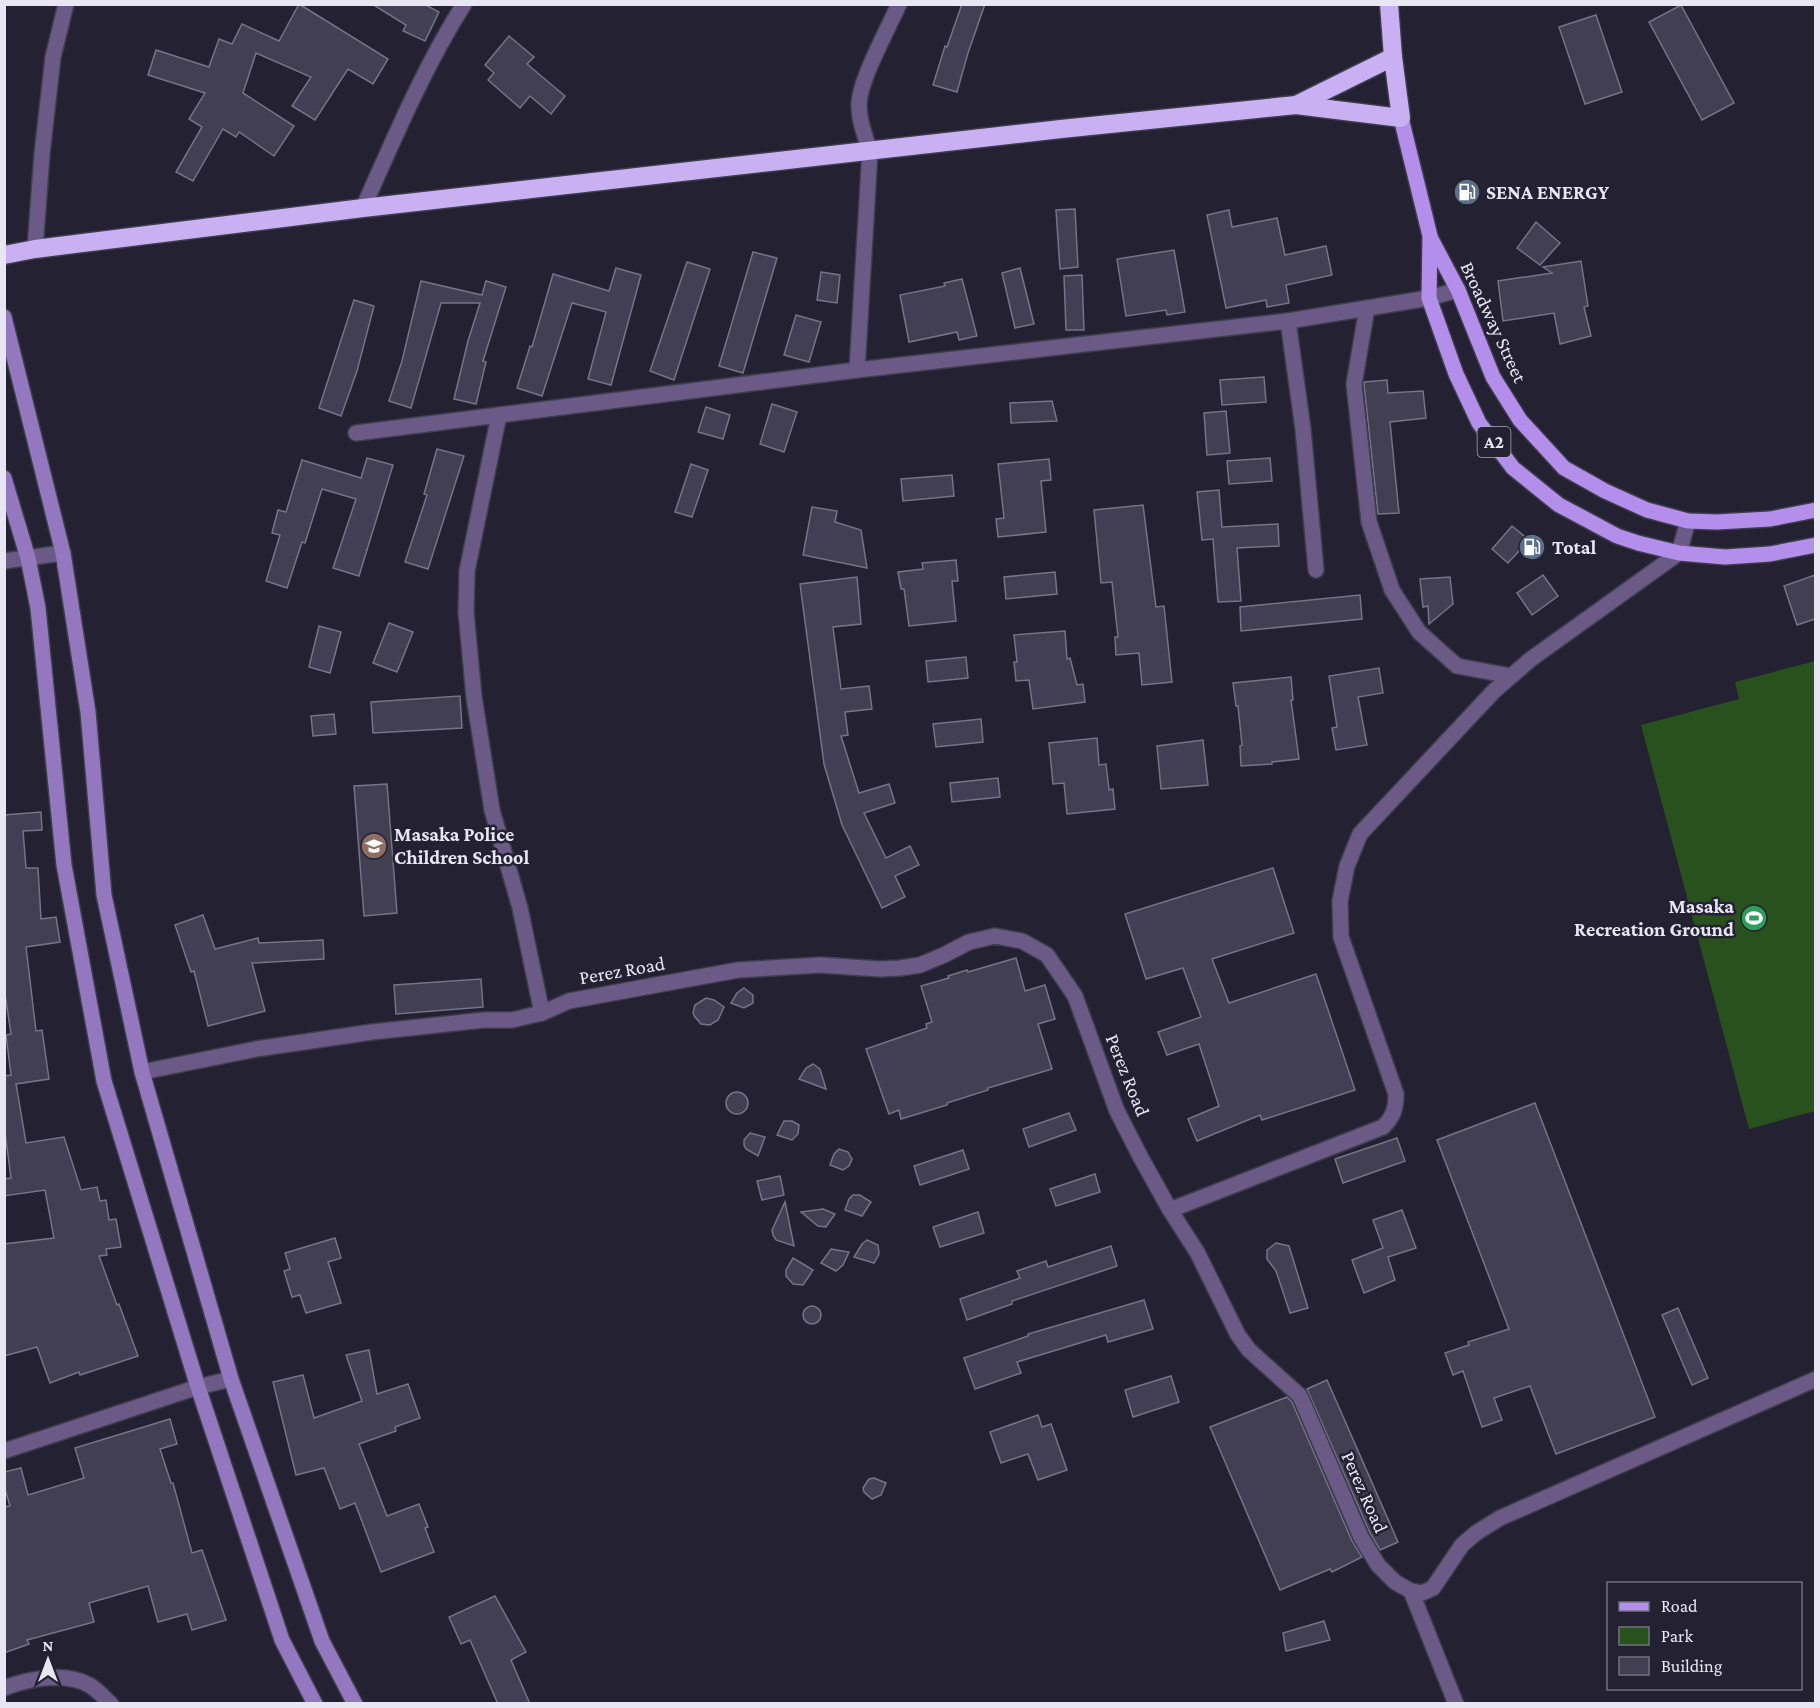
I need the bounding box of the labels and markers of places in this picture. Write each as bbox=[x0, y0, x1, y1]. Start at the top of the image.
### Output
fuel station icon: SENA ENERGY bbox=[1452, 177, 1482, 207]
place label: SENA ENERGY bbox=[1486, 181, 1610, 203]
fuel station icon: Total bbox=[1517, 532, 1547, 562]
place label: Total bbox=[1552, 536, 1596, 558]
place label: Masaka Police Children School bbox=[394, 823, 529, 868]
school or university icon: Masaka Police Children School bbox=[359, 831, 389, 861]
place label: Masaka Recreation Ground bbox=[1574, 895, 1734, 940]
sports icon: Masaka Recreation Ground bbox=[1739, 903, 1769, 933]

